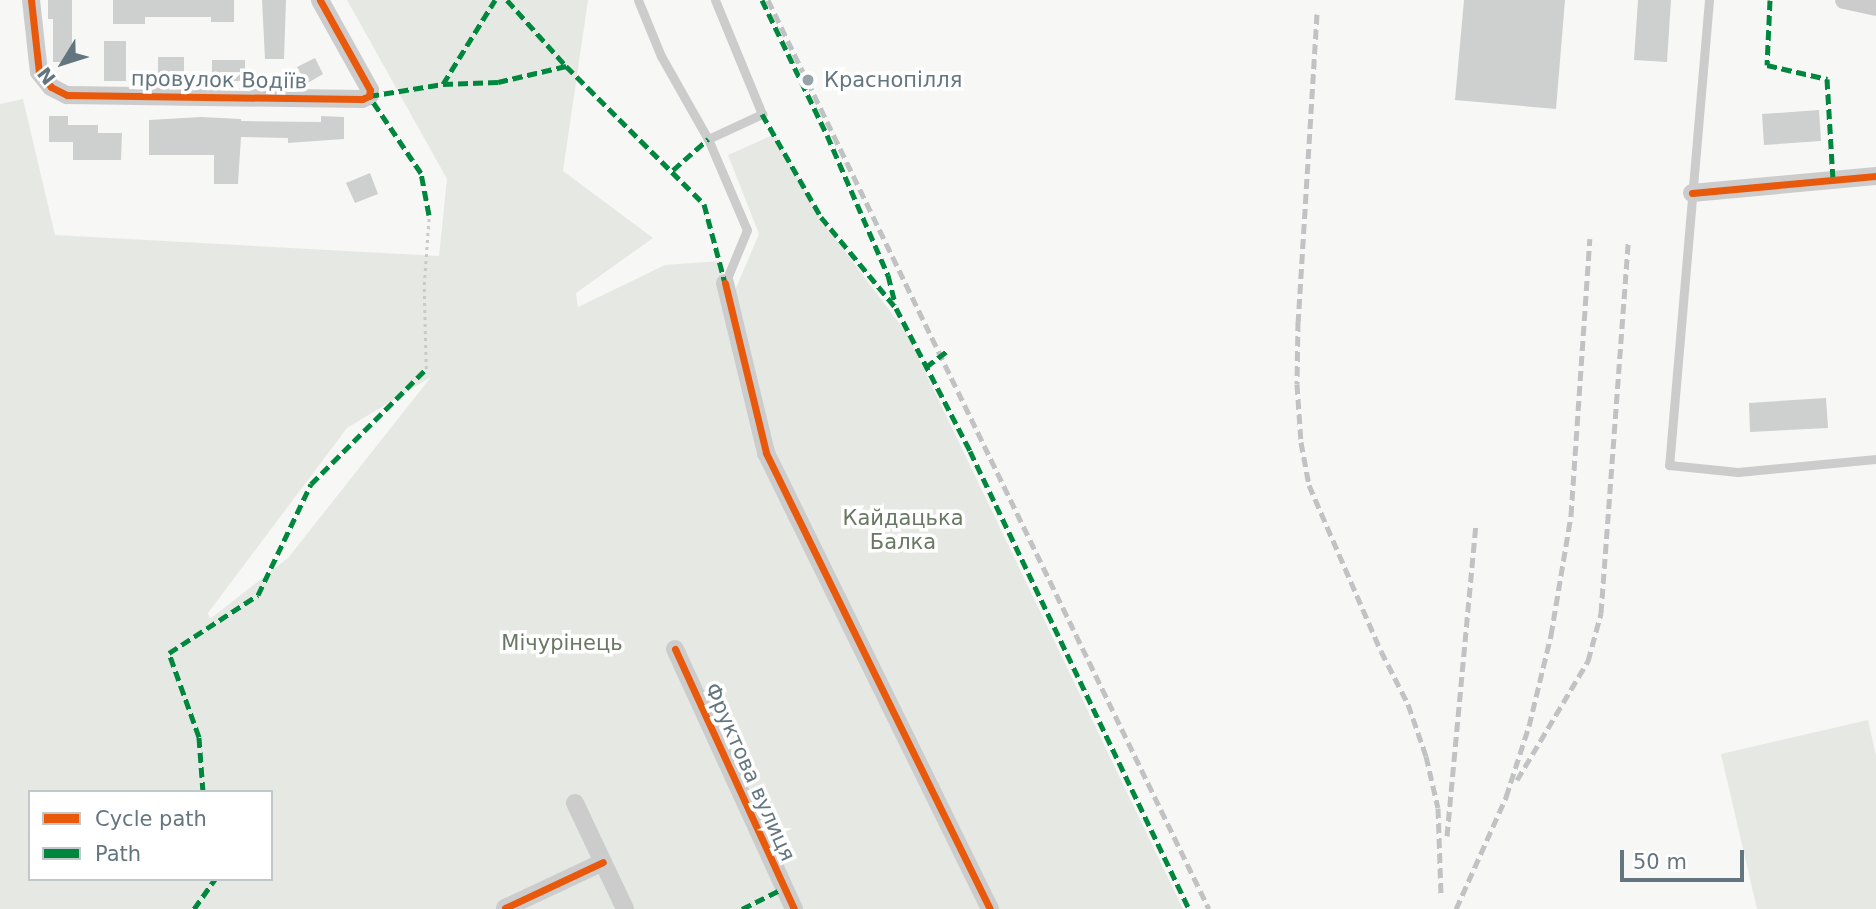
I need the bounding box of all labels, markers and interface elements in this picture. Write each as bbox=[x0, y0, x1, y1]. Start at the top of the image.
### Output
north arrow bbox=[28, 28, 98, 98]
text: N bbox=[33, 63, 60, 89]
street label: провулок Водіїв bbox=[131, 66, 307, 94]
place label: Краснопілля bbox=[824, 67, 962, 93]
marker: Краснопілля bbox=[798, 70, 818, 90]
park label: Кайдацька Балка bbox=[842, 505, 964, 555]
park label: Мічурінець bbox=[501, 630, 623, 656]
street label: Фруктова вулиця bbox=[699, 679, 801, 865]
legend bbox=[28, 790, 273, 881]
text: Cycle path bbox=[95, 807, 207, 831]
scale bar bbox=[1624, 836, 1748, 880]
text: Path bbox=[95, 842, 141, 866]
text: 50 m bbox=[1633, 850, 1687, 874]

